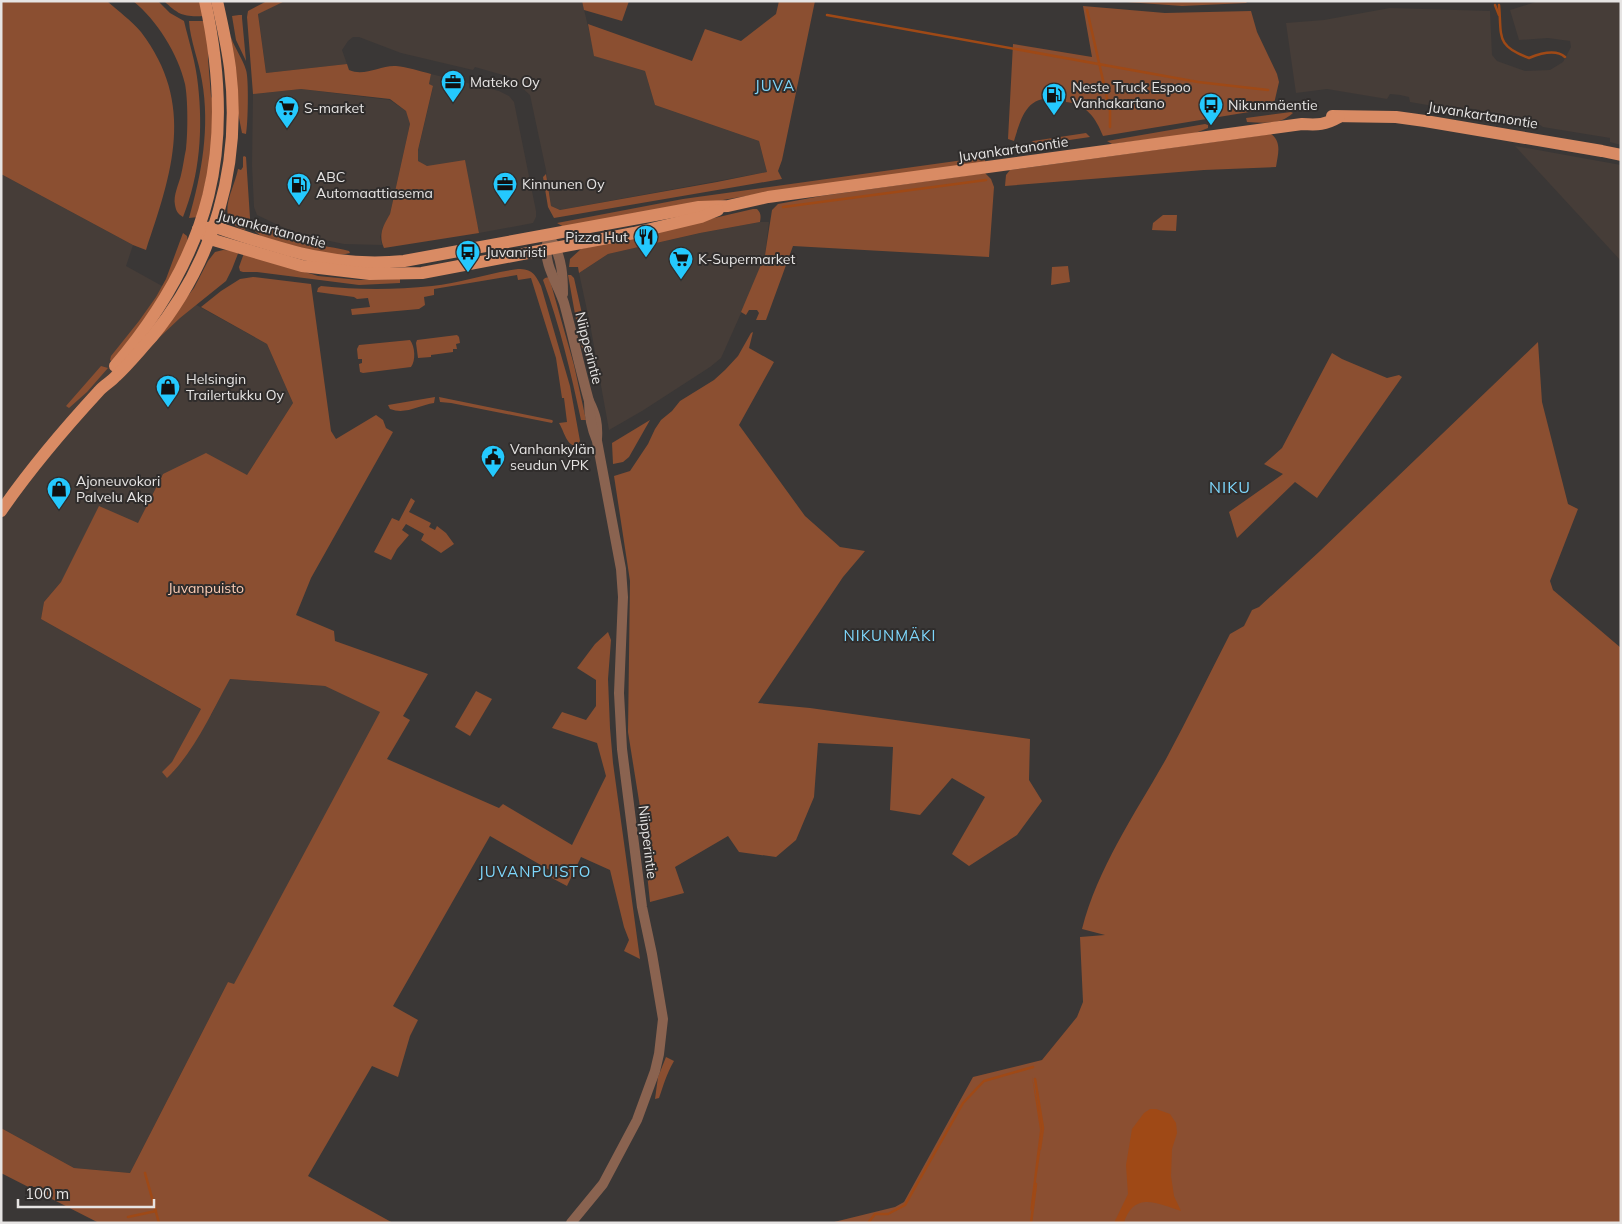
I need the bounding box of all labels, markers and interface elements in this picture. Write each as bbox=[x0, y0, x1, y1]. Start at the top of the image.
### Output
office icon: Mateko Oy bbox=[440, 69, 466, 103]
place label: Mateko Oy bbox=[470, 73, 540, 91]
district label: JUVA bbox=[755, 76, 795, 95]
place label: Neste Truck Espoo Vanhakartano bbox=[1072, 78, 1191, 112]
fuel station icon: Neste Truck Espoo Vanhakartano bbox=[1041, 82, 1067, 116]
bus stop icon: Nikunmäentie bbox=[1198, 92, 1224, 126]
supermarket icon: S-market bbox=[274, 95, 300, 129]
place label: Nikunmäentie bbox=[1228, 96, 1318, 114]
street label: Juvankartanontie bbox=[1427, 97, 1539, 133]
place label: S-market bbox=[304, 99, 364, 117]
street label: Juvankartanontie bbox=[957, 132, 1069, 166]
place label: ABC Automaattiasema bbox=[316, 168, 433, 202]
office icon: Kinnunen Oy bbox=[492, 171, 518, 205]
fuel station icon: ABC Automaattiasema bbox=[286, 172, 312, 206]
place label: Kinnunen Oy bbox=[522, 175, 605, 193]
street label: Juvankartanontie bbox=[216, 206, 328, 252]
restaurant icon: Pizza Hut bbox=[633, 224, 659, 258]
place label: Pizza Hut bbox=[565, 228, 628, 246]
bus stop icon: Juvanristi bbox=[455, 239, 481, 273]
place label: Juvanristi bbox=[486, 243, 546, 261]
supermarket icon: K-Supermarket bbox=[668, 246, 694, 280]
place label: K-Supermarket bbox=[698, 250, 795, 268]
street label: Niipperintie bbox=[571, 310, 607, 386]
place label: Helsingin Trailertukku Oy bbox=[186, 370, 284, 404]
shop icon: Helsingin Trailertukku Oy bbox=[155, 374, 181, 408]
place label: Vanhankylän seudun VPK bbox=[510, 440, 595, 474]
public building icon: Vanhankylän seudun VPK bbox=[480, 444, 506, 478]
place label: Ajoneuvokori Palvelu Akp bbox=[76, 472, 160, 506]
shop icon: Ajoneuvokori Palvelu Akp bbox=[46, 476, 72, 510]
district label: NIKU bbox=[1209, 477, 1251, 497]
park label: Juvanpuisto bbox=[168, 579, 244, 597]
district label: NIKUNMÄKI bbox=[844, 626, 936, 645]
street label: Niipperintie bbox=[635, 804, 661, 880]
district label: JUVANPUISTO bbox=[479, 862, 591, 881]
scale bar bbox=[18, 1176, 154, 1208]
text: 100 m bbox=[25, 1184, 69, 1203]

